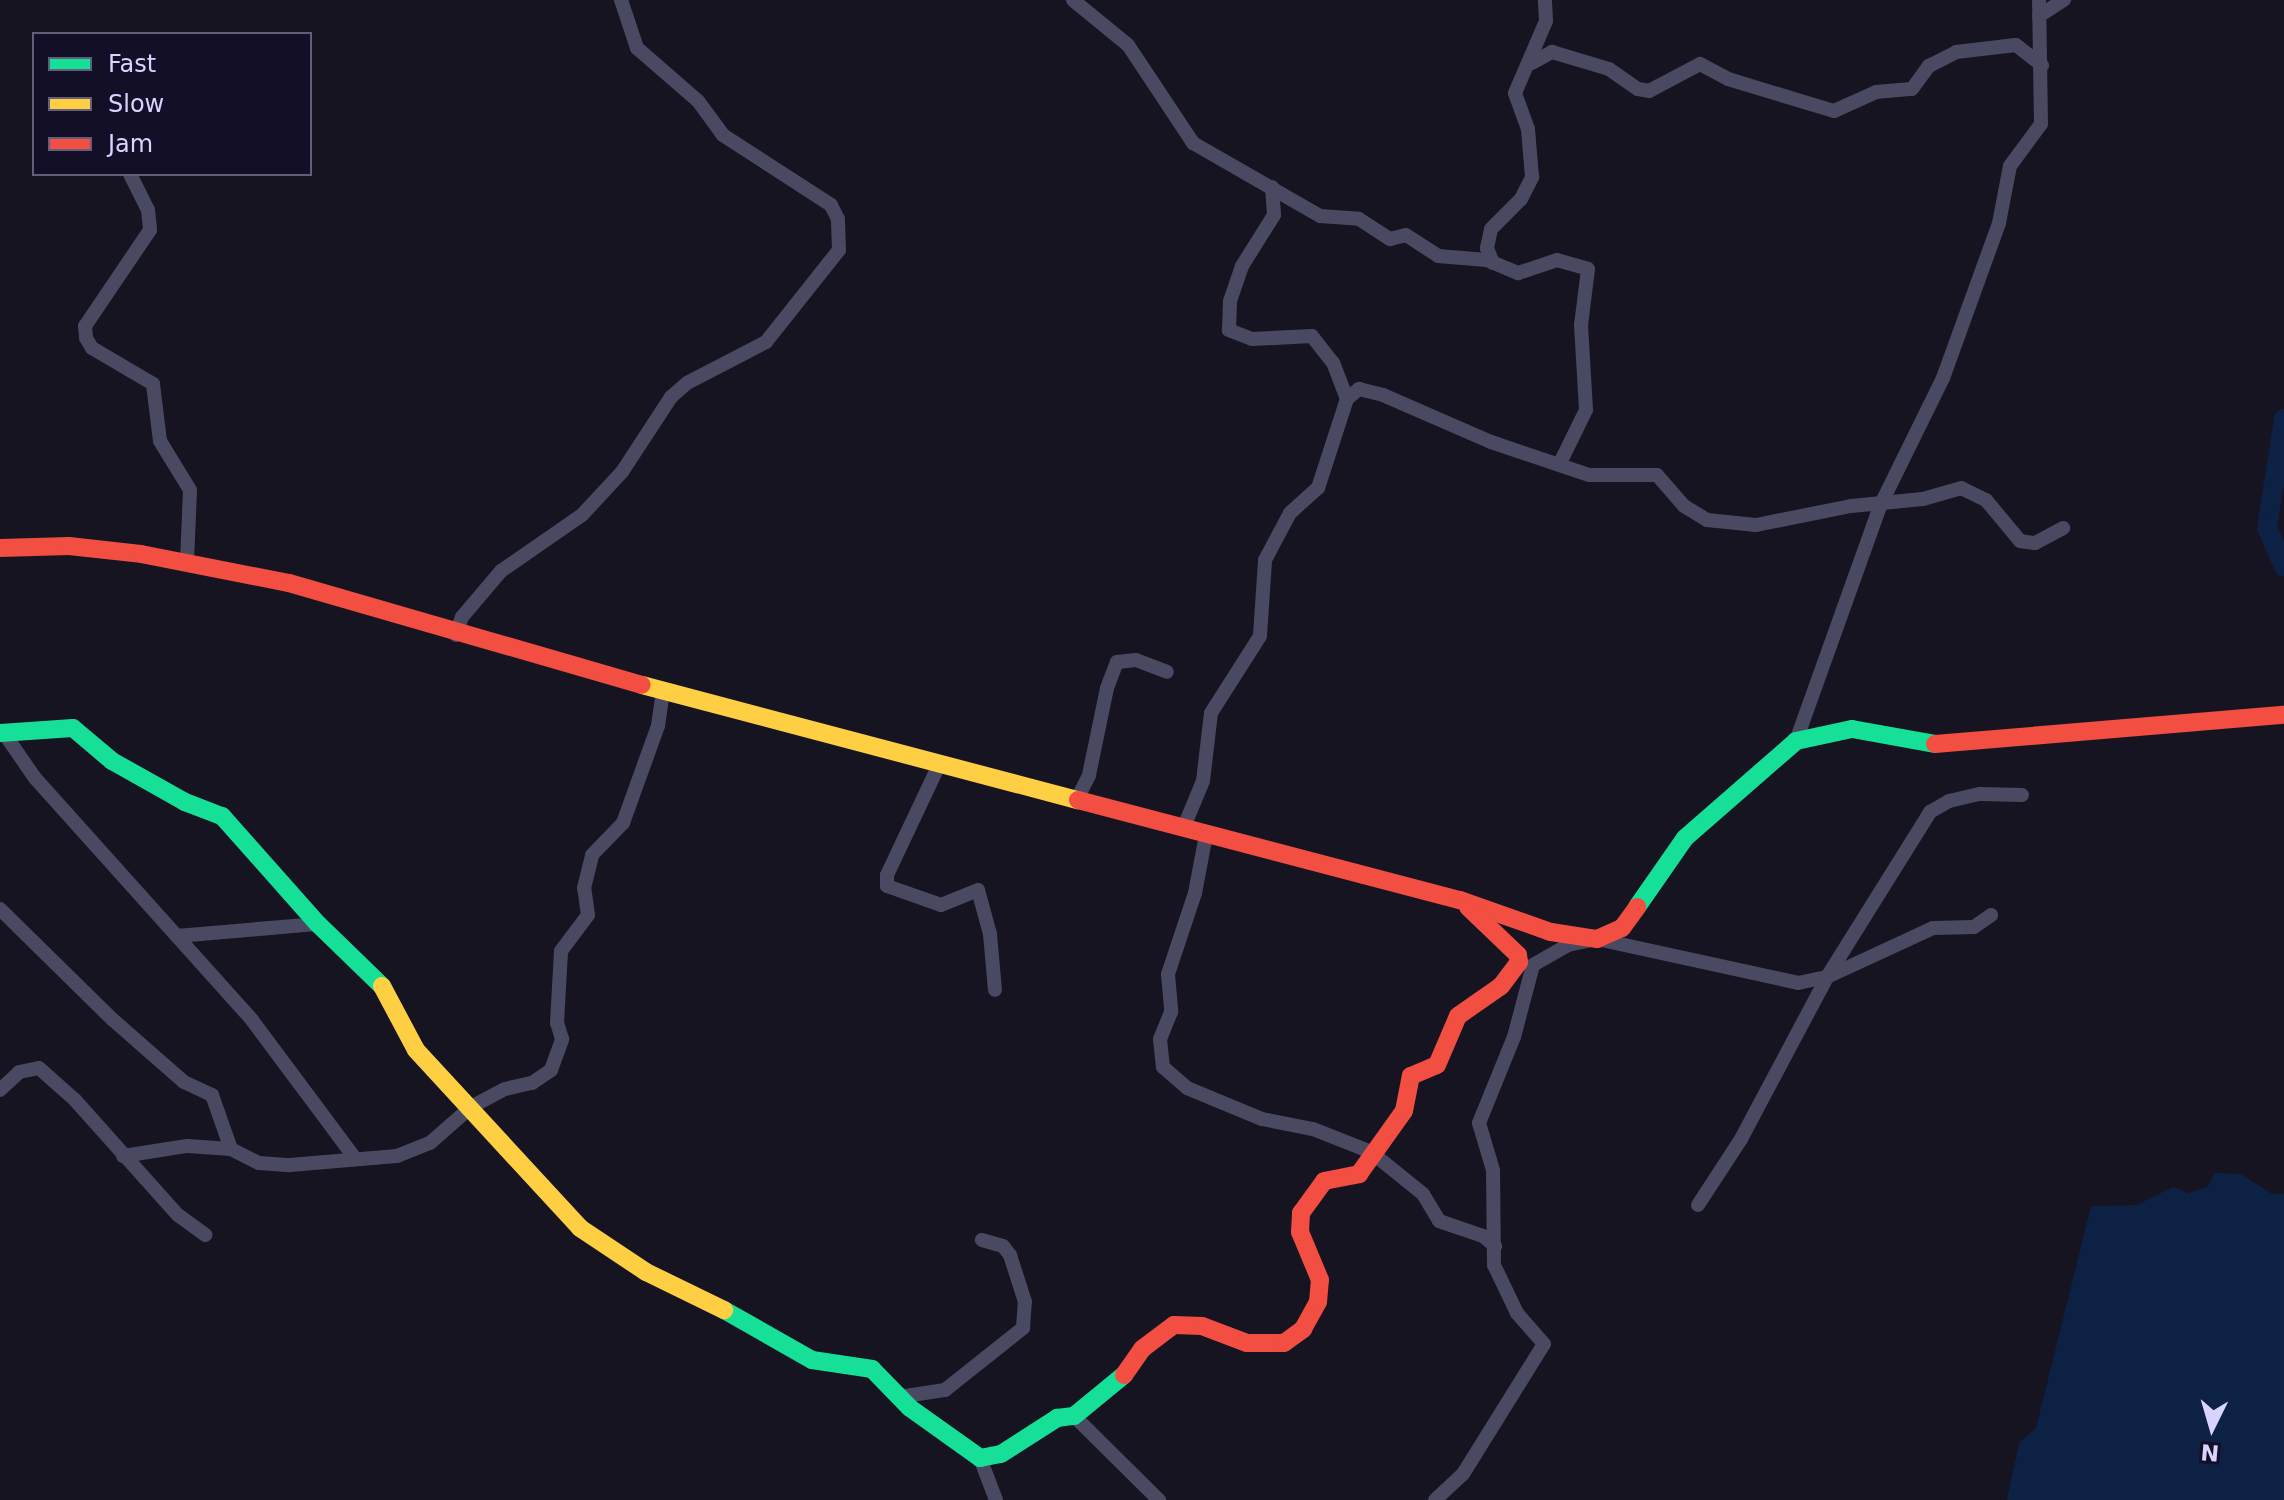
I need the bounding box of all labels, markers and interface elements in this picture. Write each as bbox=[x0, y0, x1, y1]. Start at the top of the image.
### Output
legend bbox=[32, 32, 312, 176]
text: Fast bbox=[108, 50, 156, 78]
text: Slow bbox=[108, 90, 164, 118]
text: Jam bbox=[108, 130, 153, 158]
north arrow bbox=[2172, 1388, 2252, 1468]
text: N bbox=[2200, 1439, 2220, 1466]

